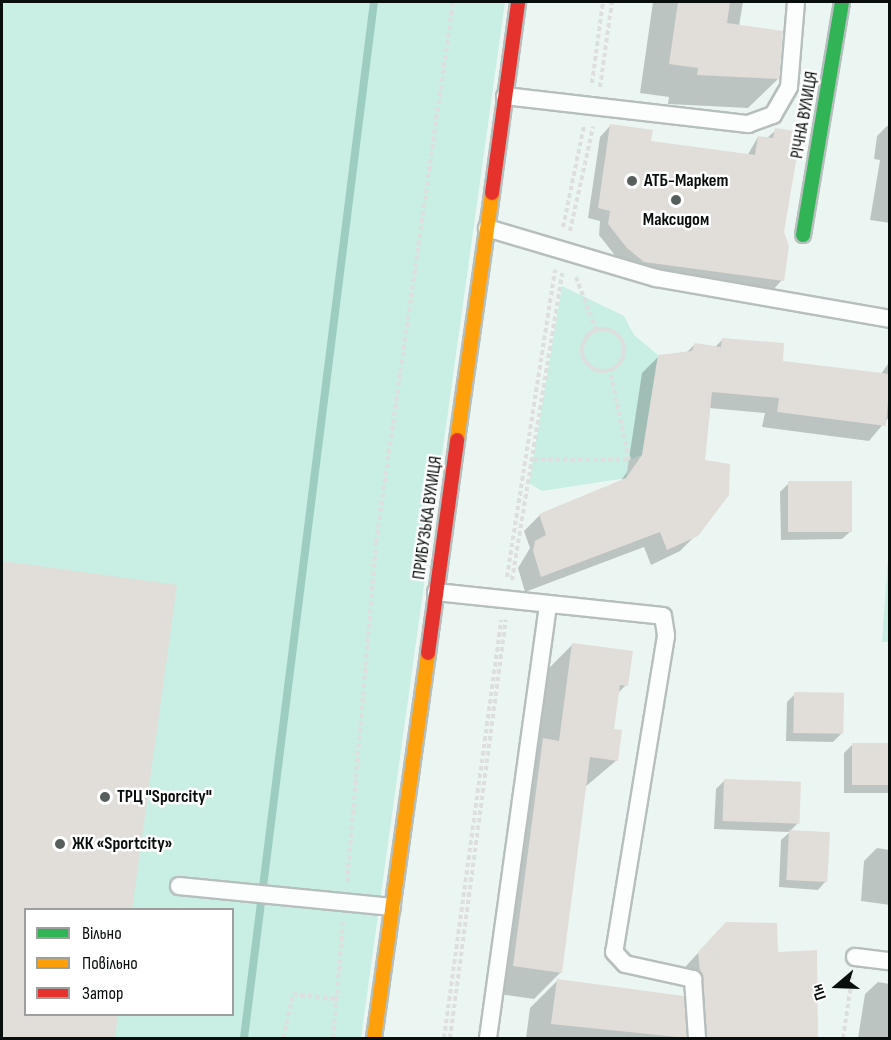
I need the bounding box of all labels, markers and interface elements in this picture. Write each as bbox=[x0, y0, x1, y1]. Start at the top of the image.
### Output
street label: РІЧНА ВУЛИЦЯ bbox=[787, 70, 823, 160]
place label: АТБ-Маркет bbox=[644, 170, 728, 192]
marker: АТБ-Маркет bbox=[625, 174, 639, 188]
marker: Максидом bbox=[669, 193, 683, 207]
place label: Максидом bbox=[643, 209, 709, 231]
street label: ПРИБУЗЬКА ВУЛИЦЯ bbox=[409, 455, 447, 581]
place label: ТРЦ "Sporcity" bbox=[117, 786, 212, 808]
marker: ТРЦ "Sporcity" bbox=[98, 790, 112, 804]
place label: ЖК «Sportcity» bbox=[72, 833, 173, 855]
marker: ЖК «Sportcity» bbox=[53, 837, 67, 851]
legend bbox=[24, 908, 234, 1016]
text: Вільно bbox=[82, 923, 122, 944]
text: Повільно bbox=[82, 953, 138, 974]
north arrow bbox=[807, 956, 867, 1016]
text: Пн bbox=[808, 982, 831, 1002]
text: Затор bbox=[82, 983, 123, 1004]

